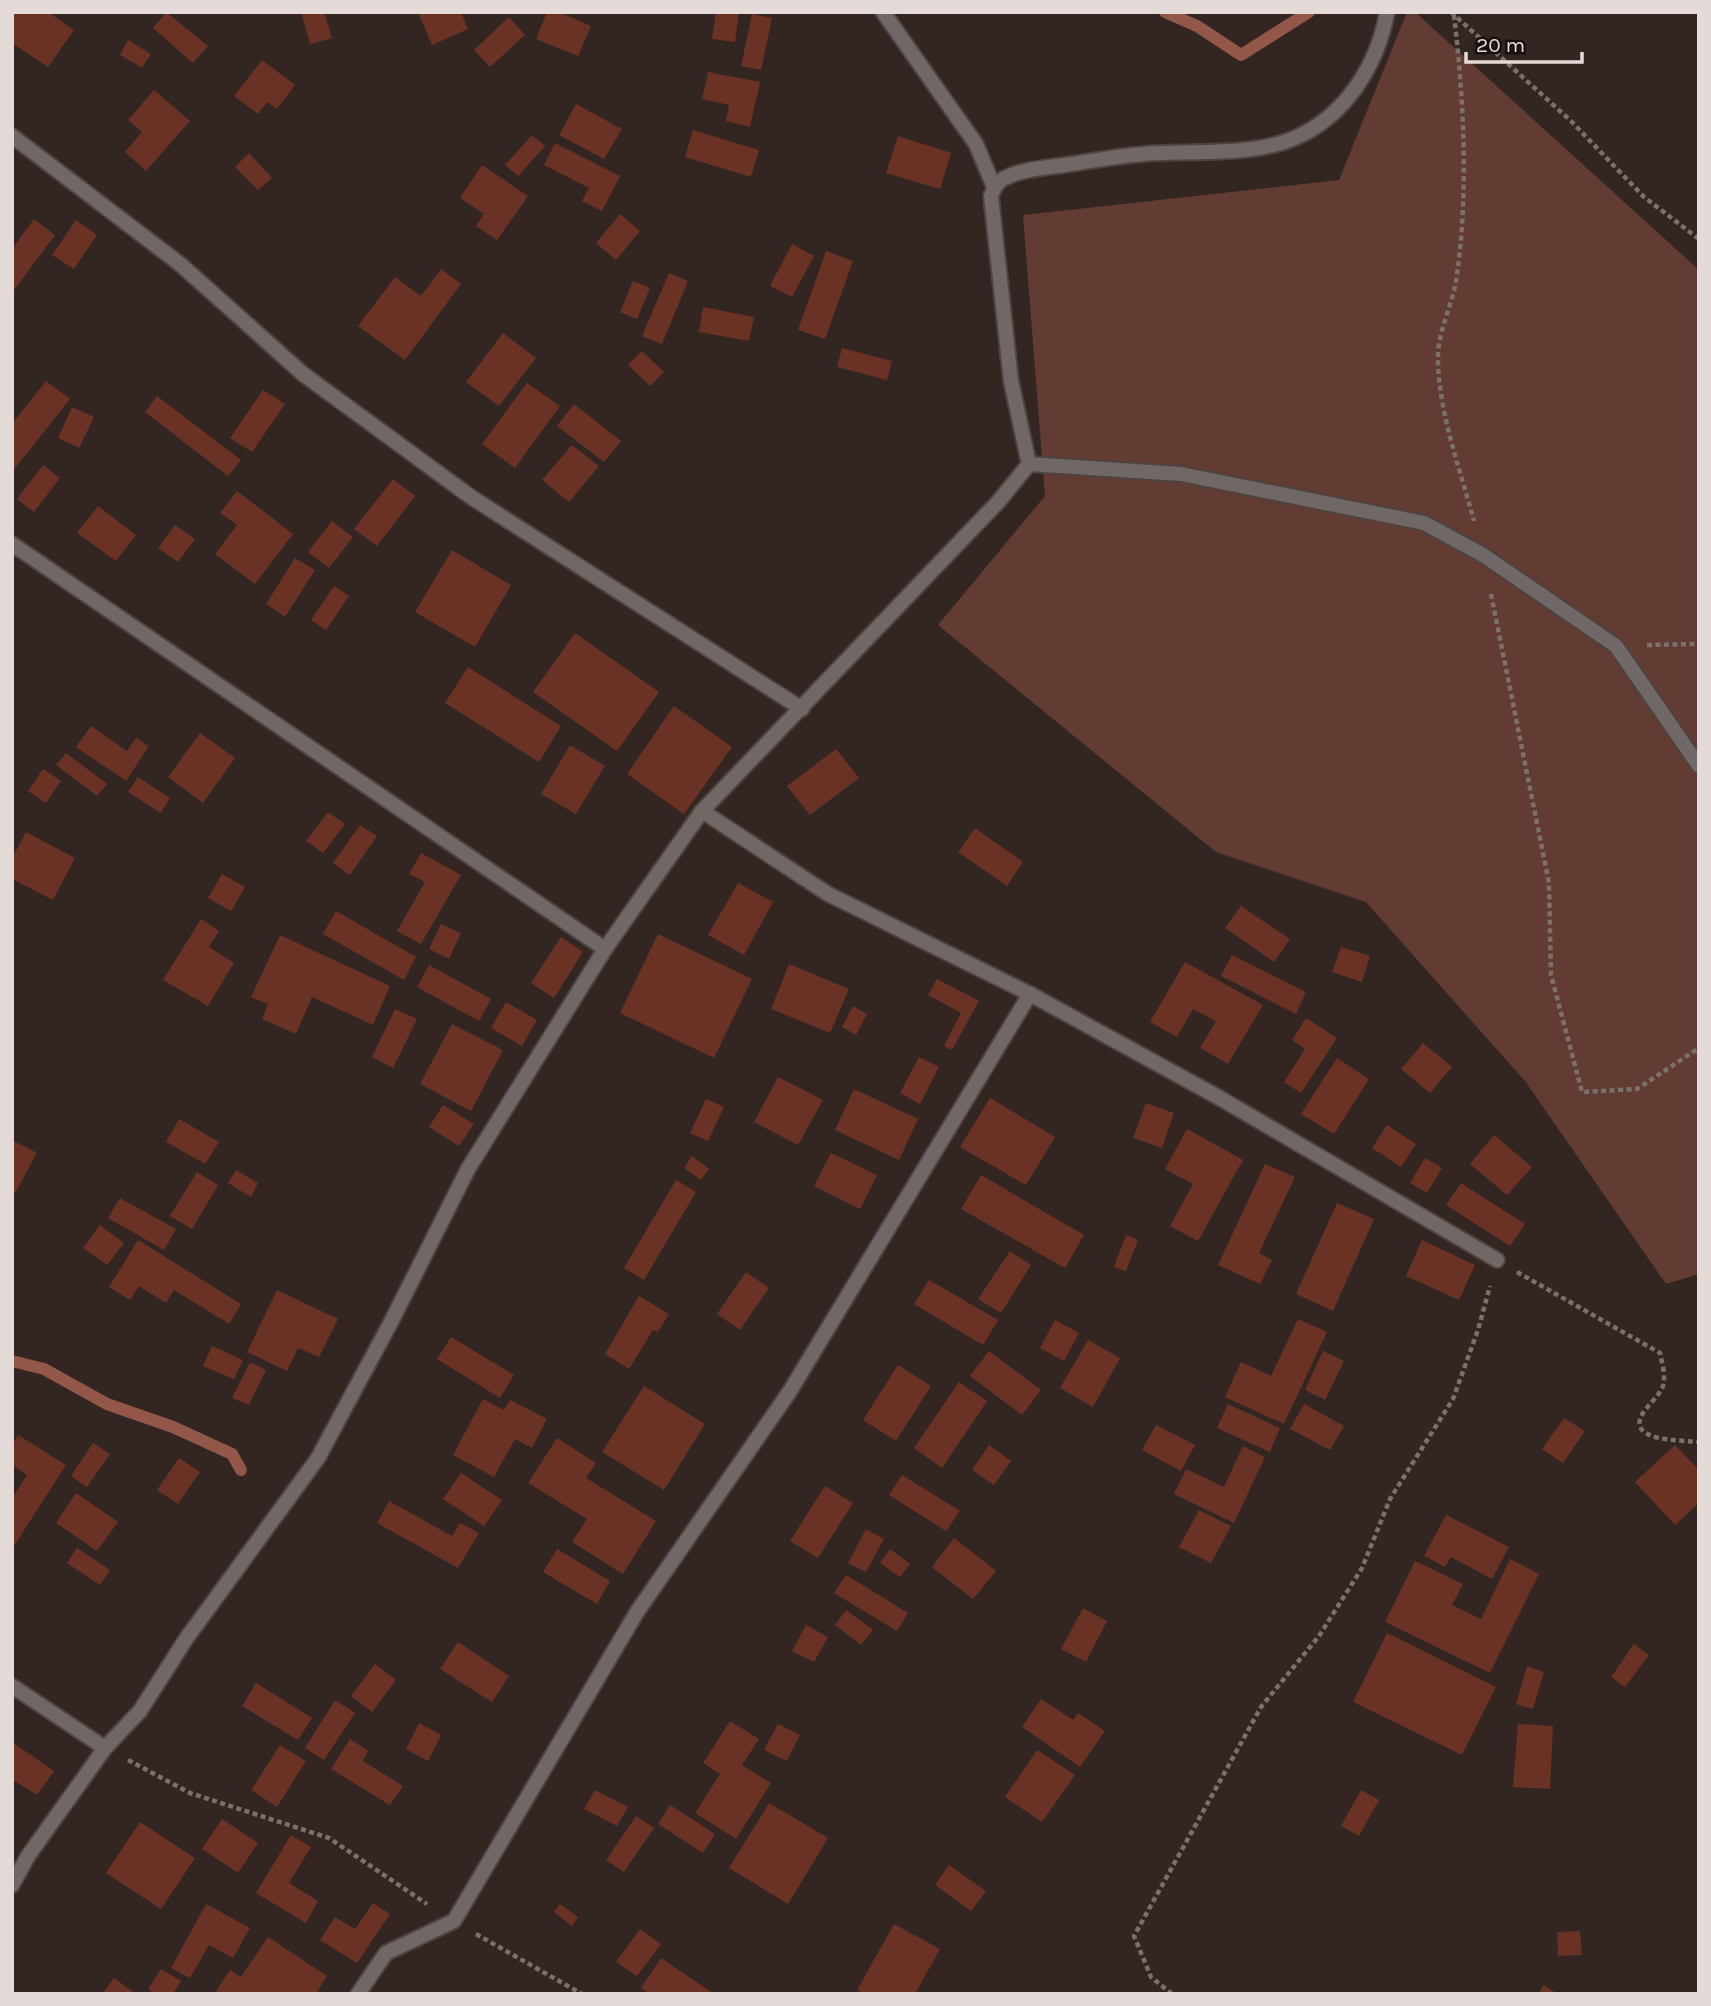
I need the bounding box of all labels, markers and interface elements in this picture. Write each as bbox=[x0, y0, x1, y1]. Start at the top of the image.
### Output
scale bar bbox=[1466, 21, 1582, 65]
text: 20 m bbox=[1476, 33, 1525, 57]

